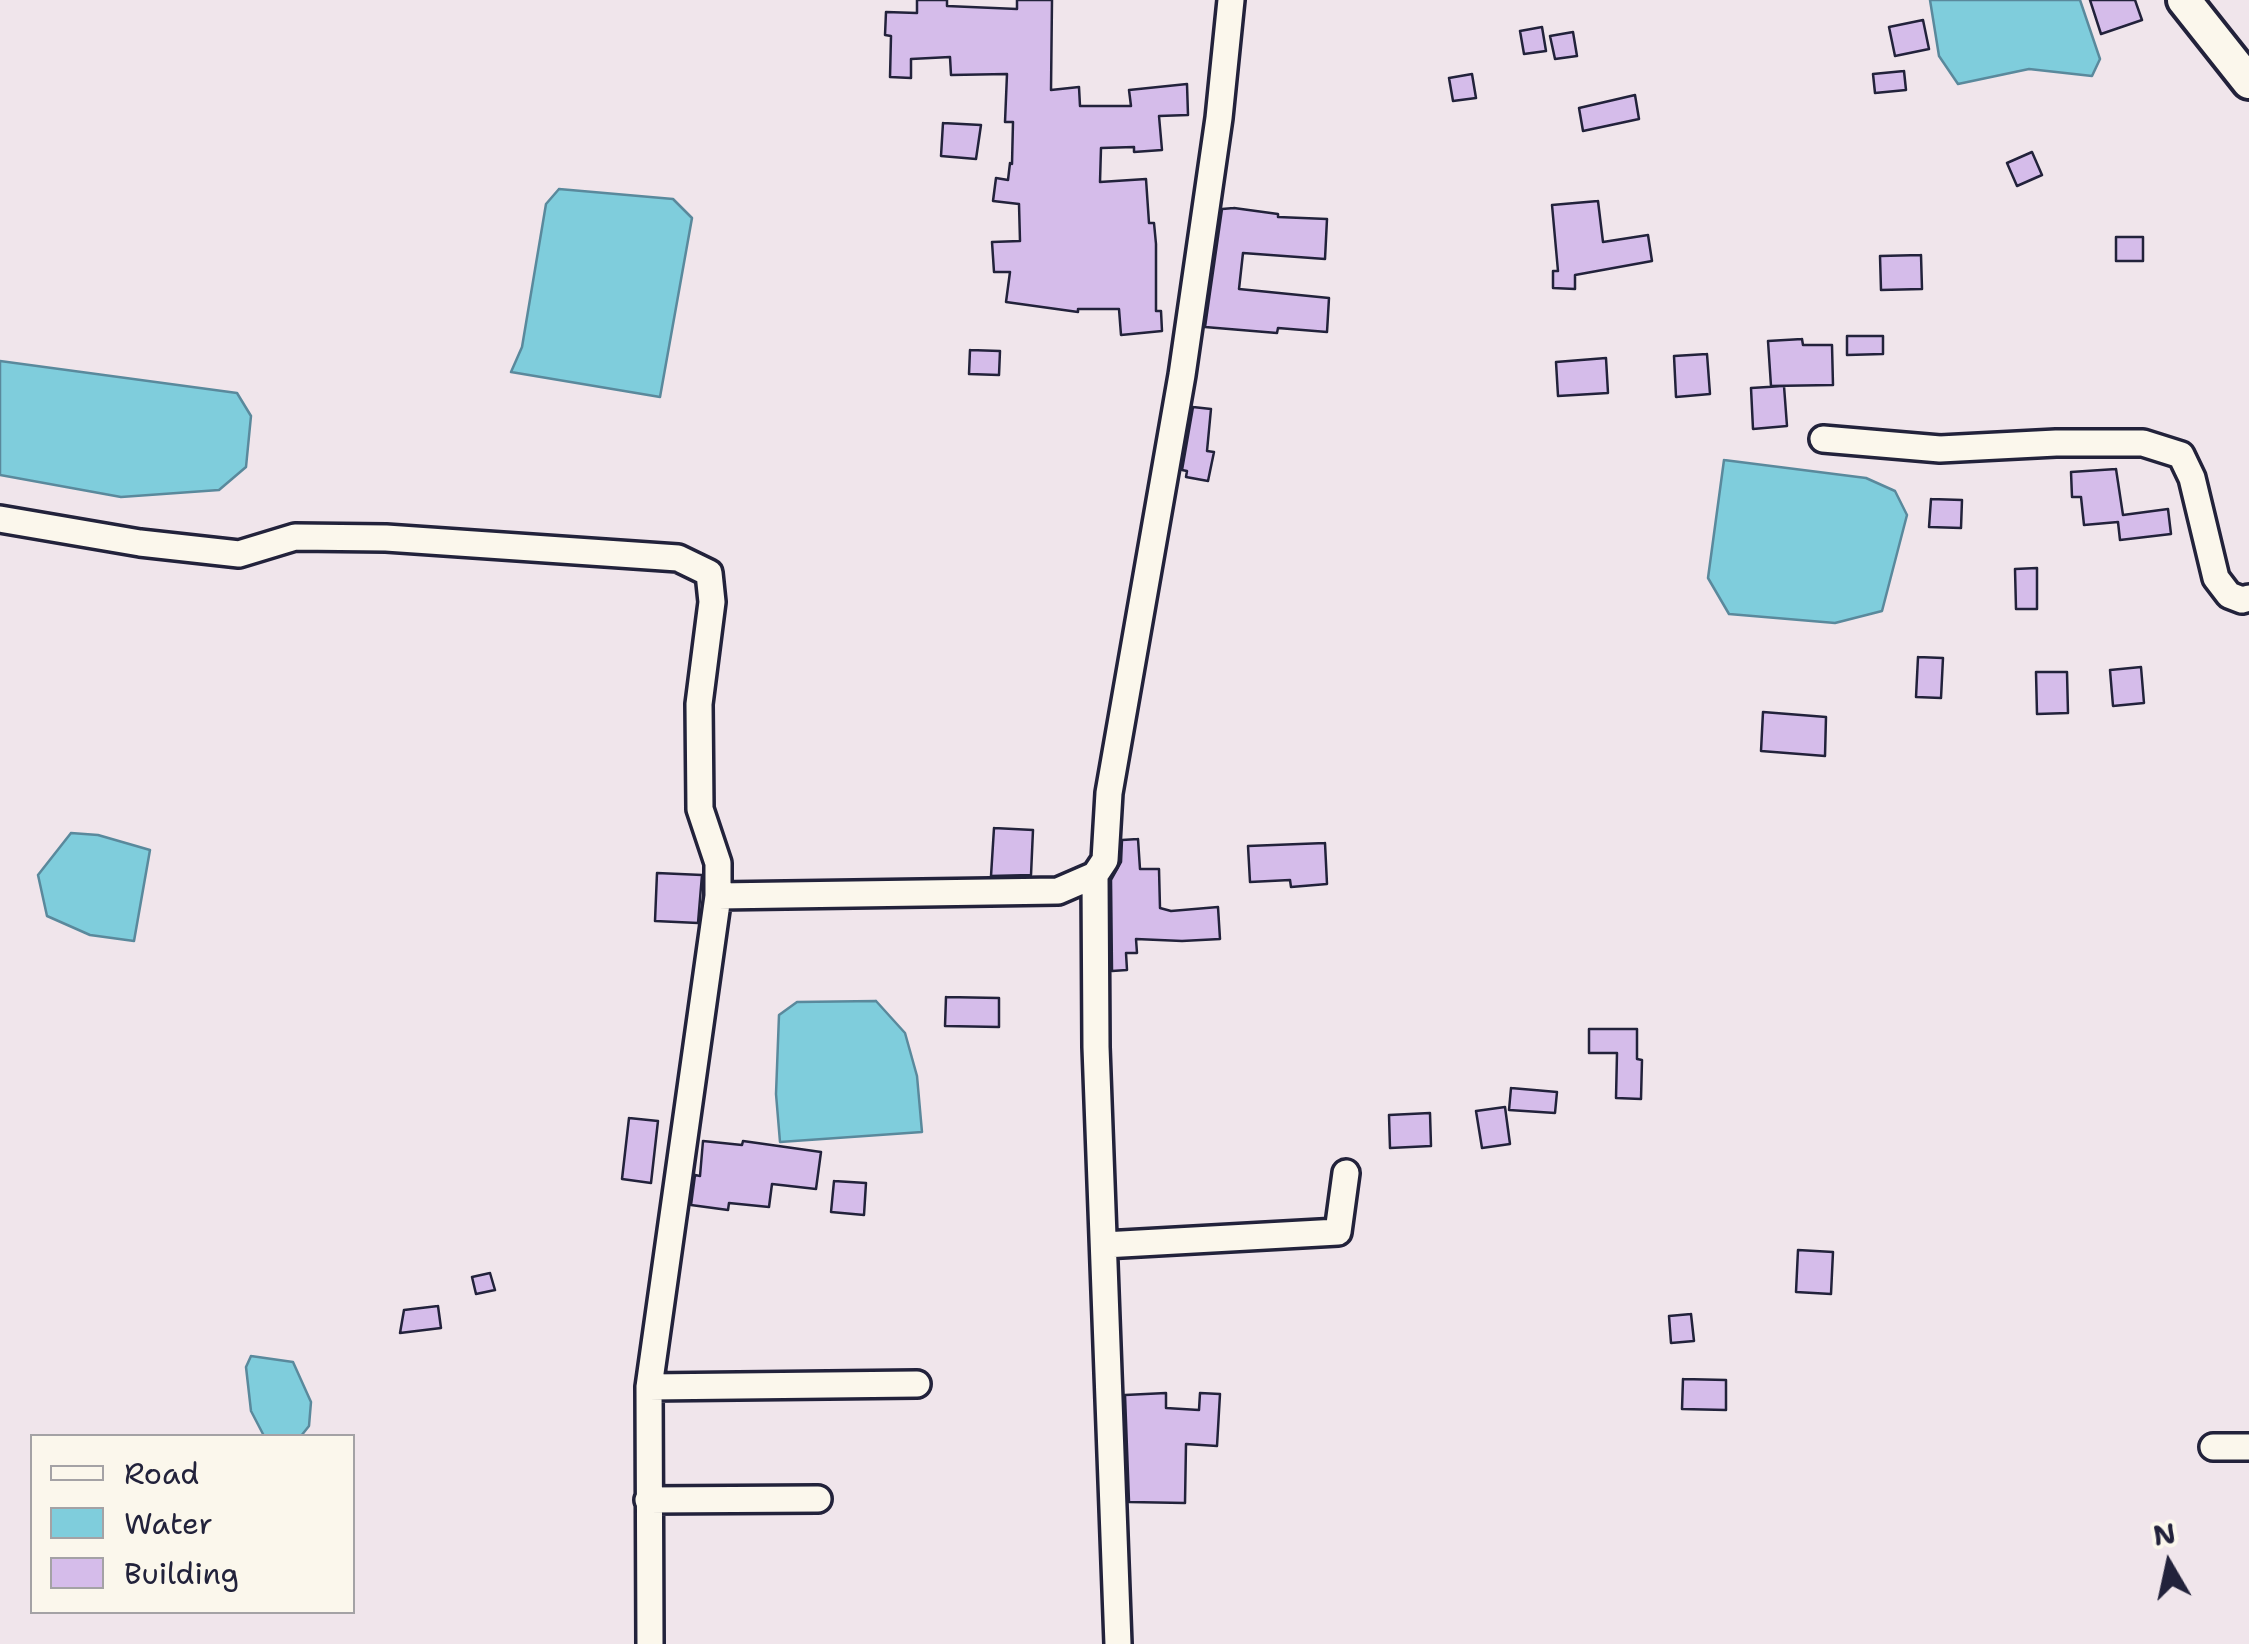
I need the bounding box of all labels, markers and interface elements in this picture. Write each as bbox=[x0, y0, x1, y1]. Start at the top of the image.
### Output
legend bbox=[30, 1434, 355, 1614]
text: Road bbox=[124, 1453, 199, 1494]
text: Water bbox=[124, 1503, 213, 1544]
north arrow bbox=[2119, 1514, 2219, 1614]
text: N bbox=[2150, 1514, 2178, 1555]
text: Building bbox=[124, 1553, 239, 1594]

